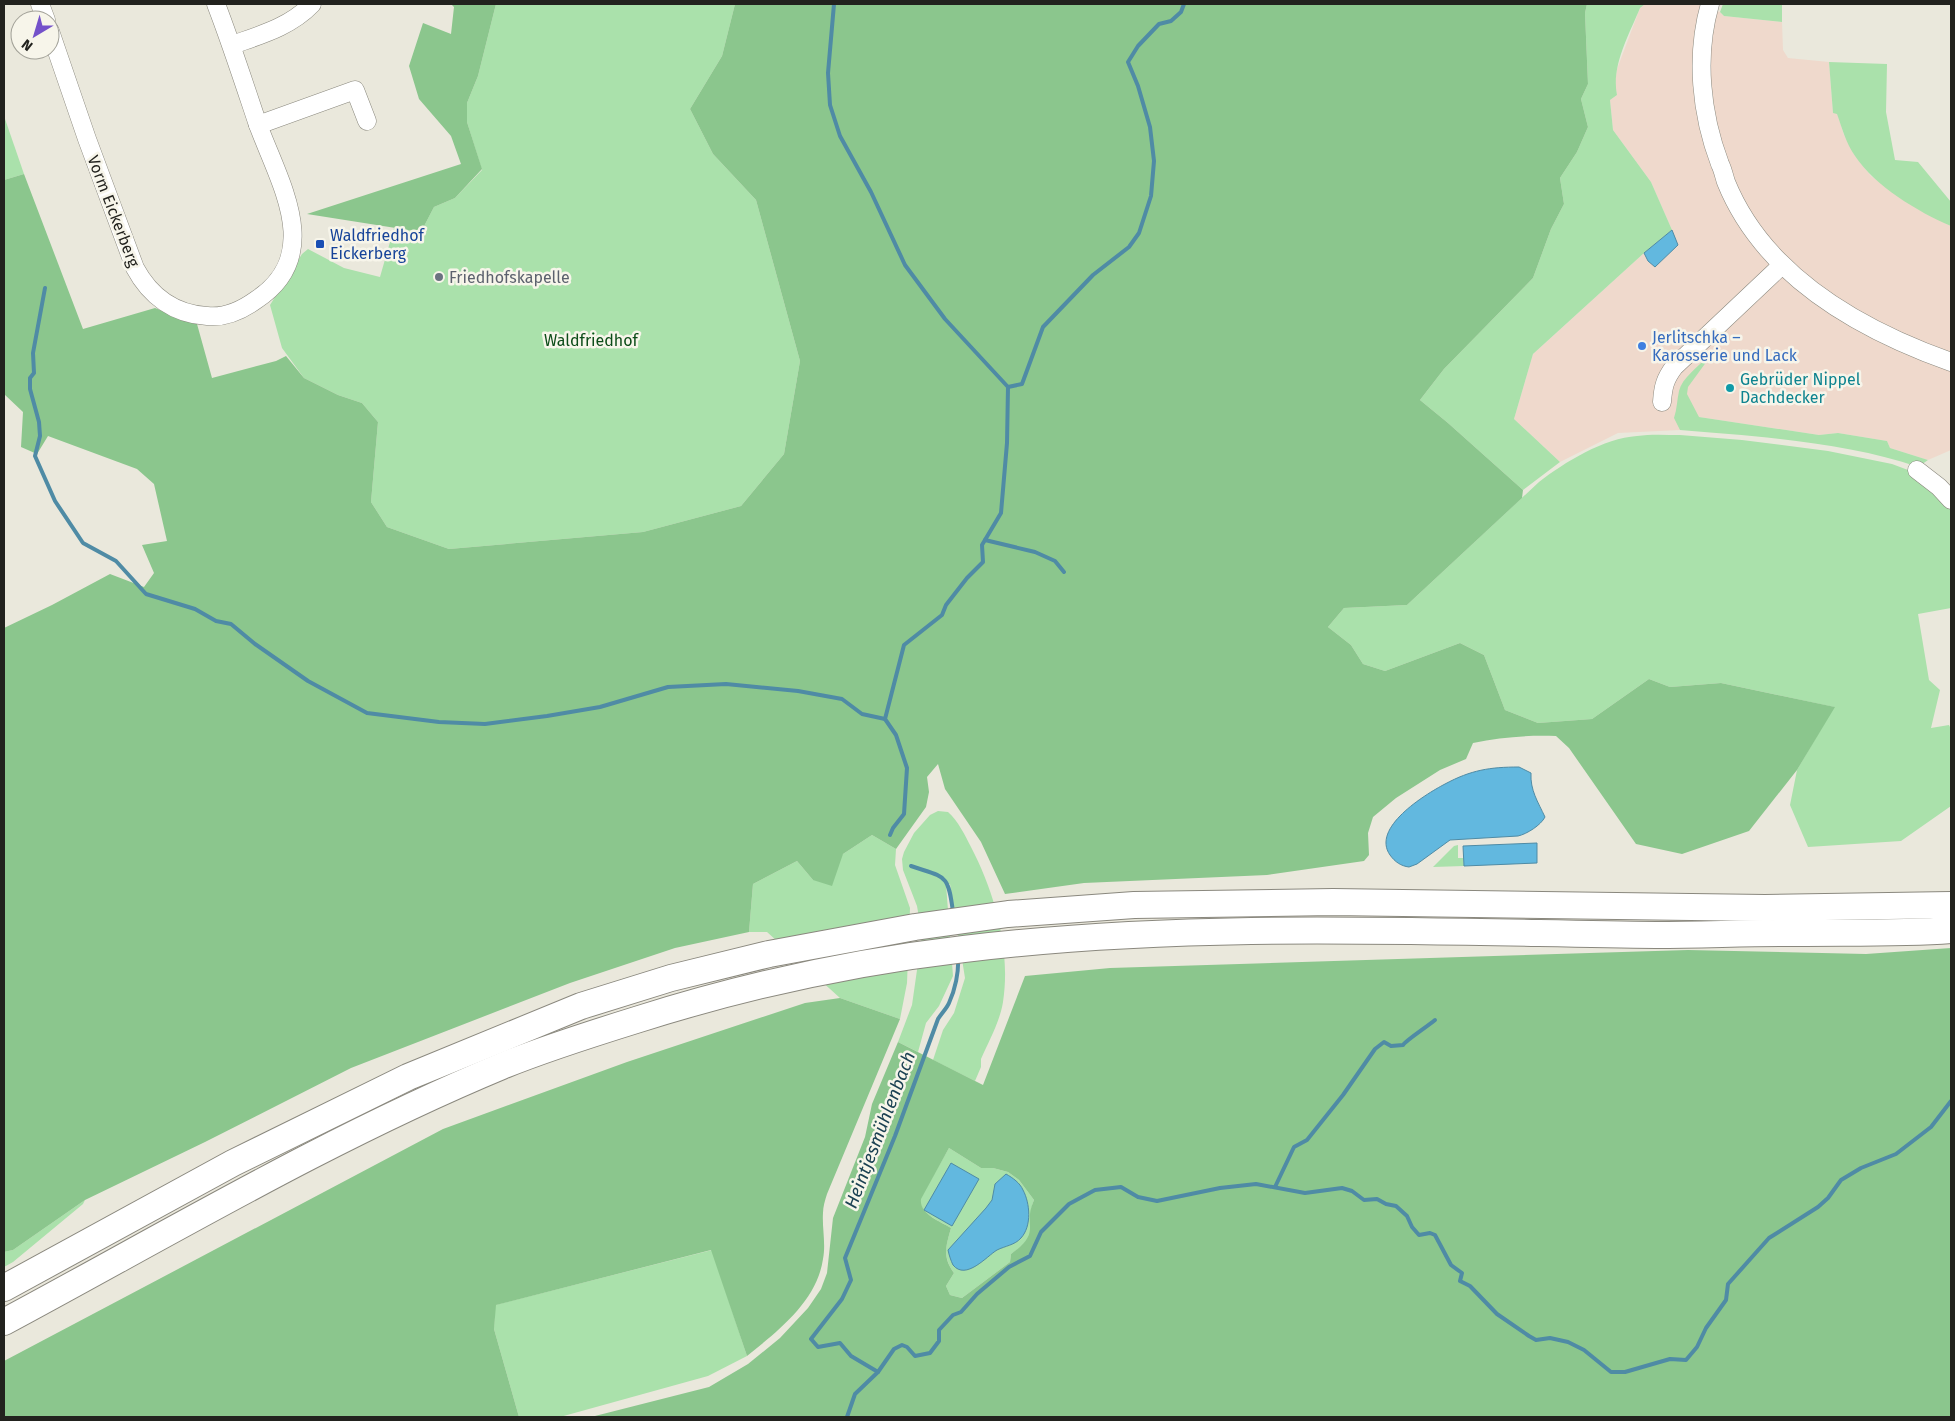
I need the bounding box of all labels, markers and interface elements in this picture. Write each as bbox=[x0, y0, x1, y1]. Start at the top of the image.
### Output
north arrow bbox=[10, 10, 60, 60]
text: N bbox=[18, 35, 36, 54]
street label: Vorm Eickerberg bbox=[83, 153, 144, 270]
place label: Waldfriedhof Eickerberg bbox=[330, 226, 426, 263]
marker: Waldfriedhof Eickerberg bbox=[314, 238, 326, 250]
place label: Friedhofskapelle bbox=[449, 268, 570, 287]
marker: Friedhofskapelle bbox=[433, 271, 445, 283]
place label: Jerlitschka – Karosserie und Lack bbox=[1652, 328, 1798, 365]
park label: Waldfriedhof bbox=[544, 331, 640, 350]
marker: Jerlitschka – Karosserie und Lack bbox=[1636, 340, 1648, 352]
place label: Gebrüder Nippel Dachdecker bbox=[1740, 370, 1861, 407]
marker: Gebrüder Nippel Dachdecker bbox=[1724, 382, 1736, 394]
water label: Heintjesmühlenbach bbox=[840, 1048, 920, 1212]

